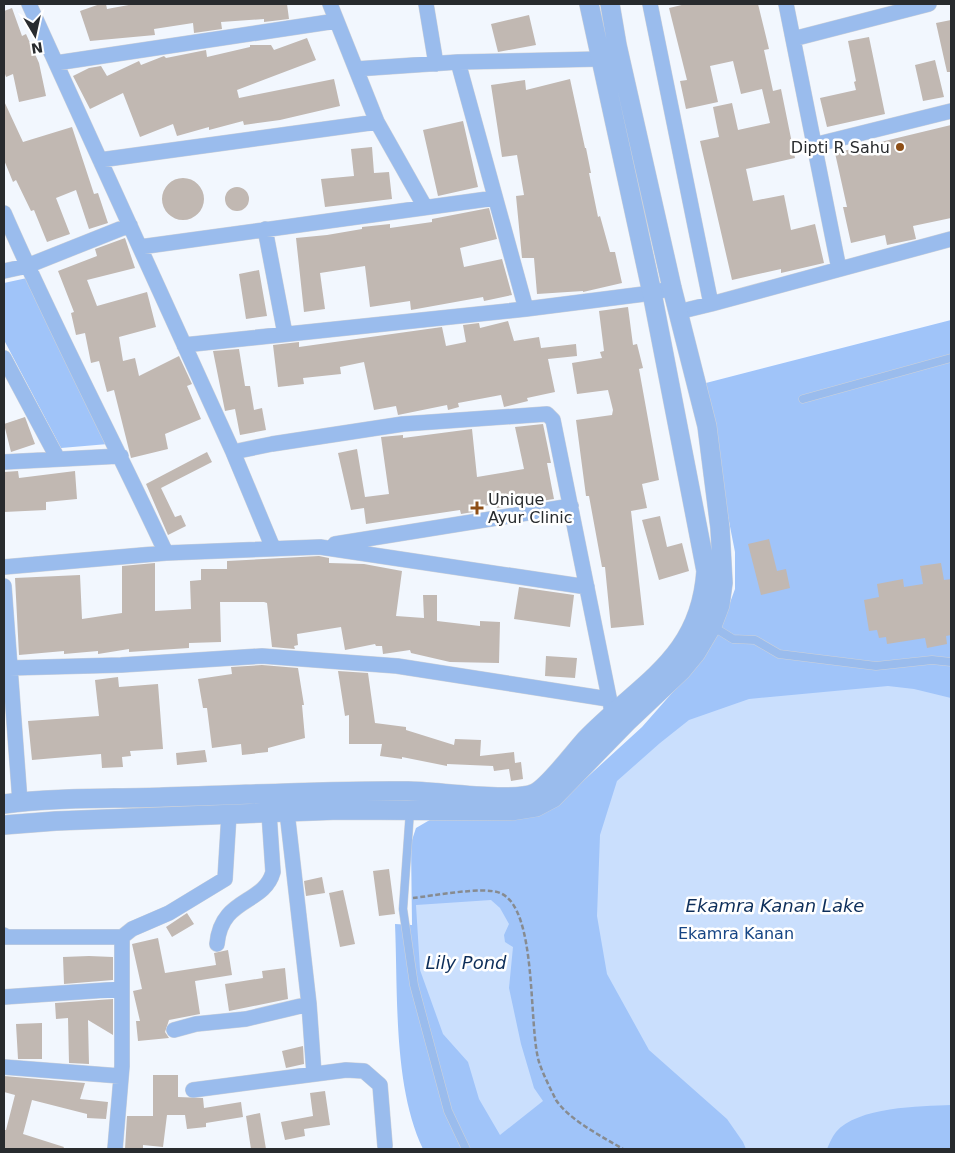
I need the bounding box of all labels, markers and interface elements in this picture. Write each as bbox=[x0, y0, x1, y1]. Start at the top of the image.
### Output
north arrow bbox=[10, 10, 60, 60]
text: N bbox=[30, 39, 44, 57]
place label: Dipti R Sahu bbox=[791, 138, 890, 157]
marker: Dipti R Sahu bbox=[894, 141, 906, 153]
place label: Unique Ayur Clinic bbox=[488, 490, 573, 527]
marker: Unique Ayur Clinic bbox=[470, 501, 484, 515]
water label: Ekamra Kanan Lake bbox=[686, 895, 864, 916]
park label: Ekamra Kanan bbox=[678, 924, 794, 943]
water label: Lily Pond bbox=[425, 952, 507, 973]

